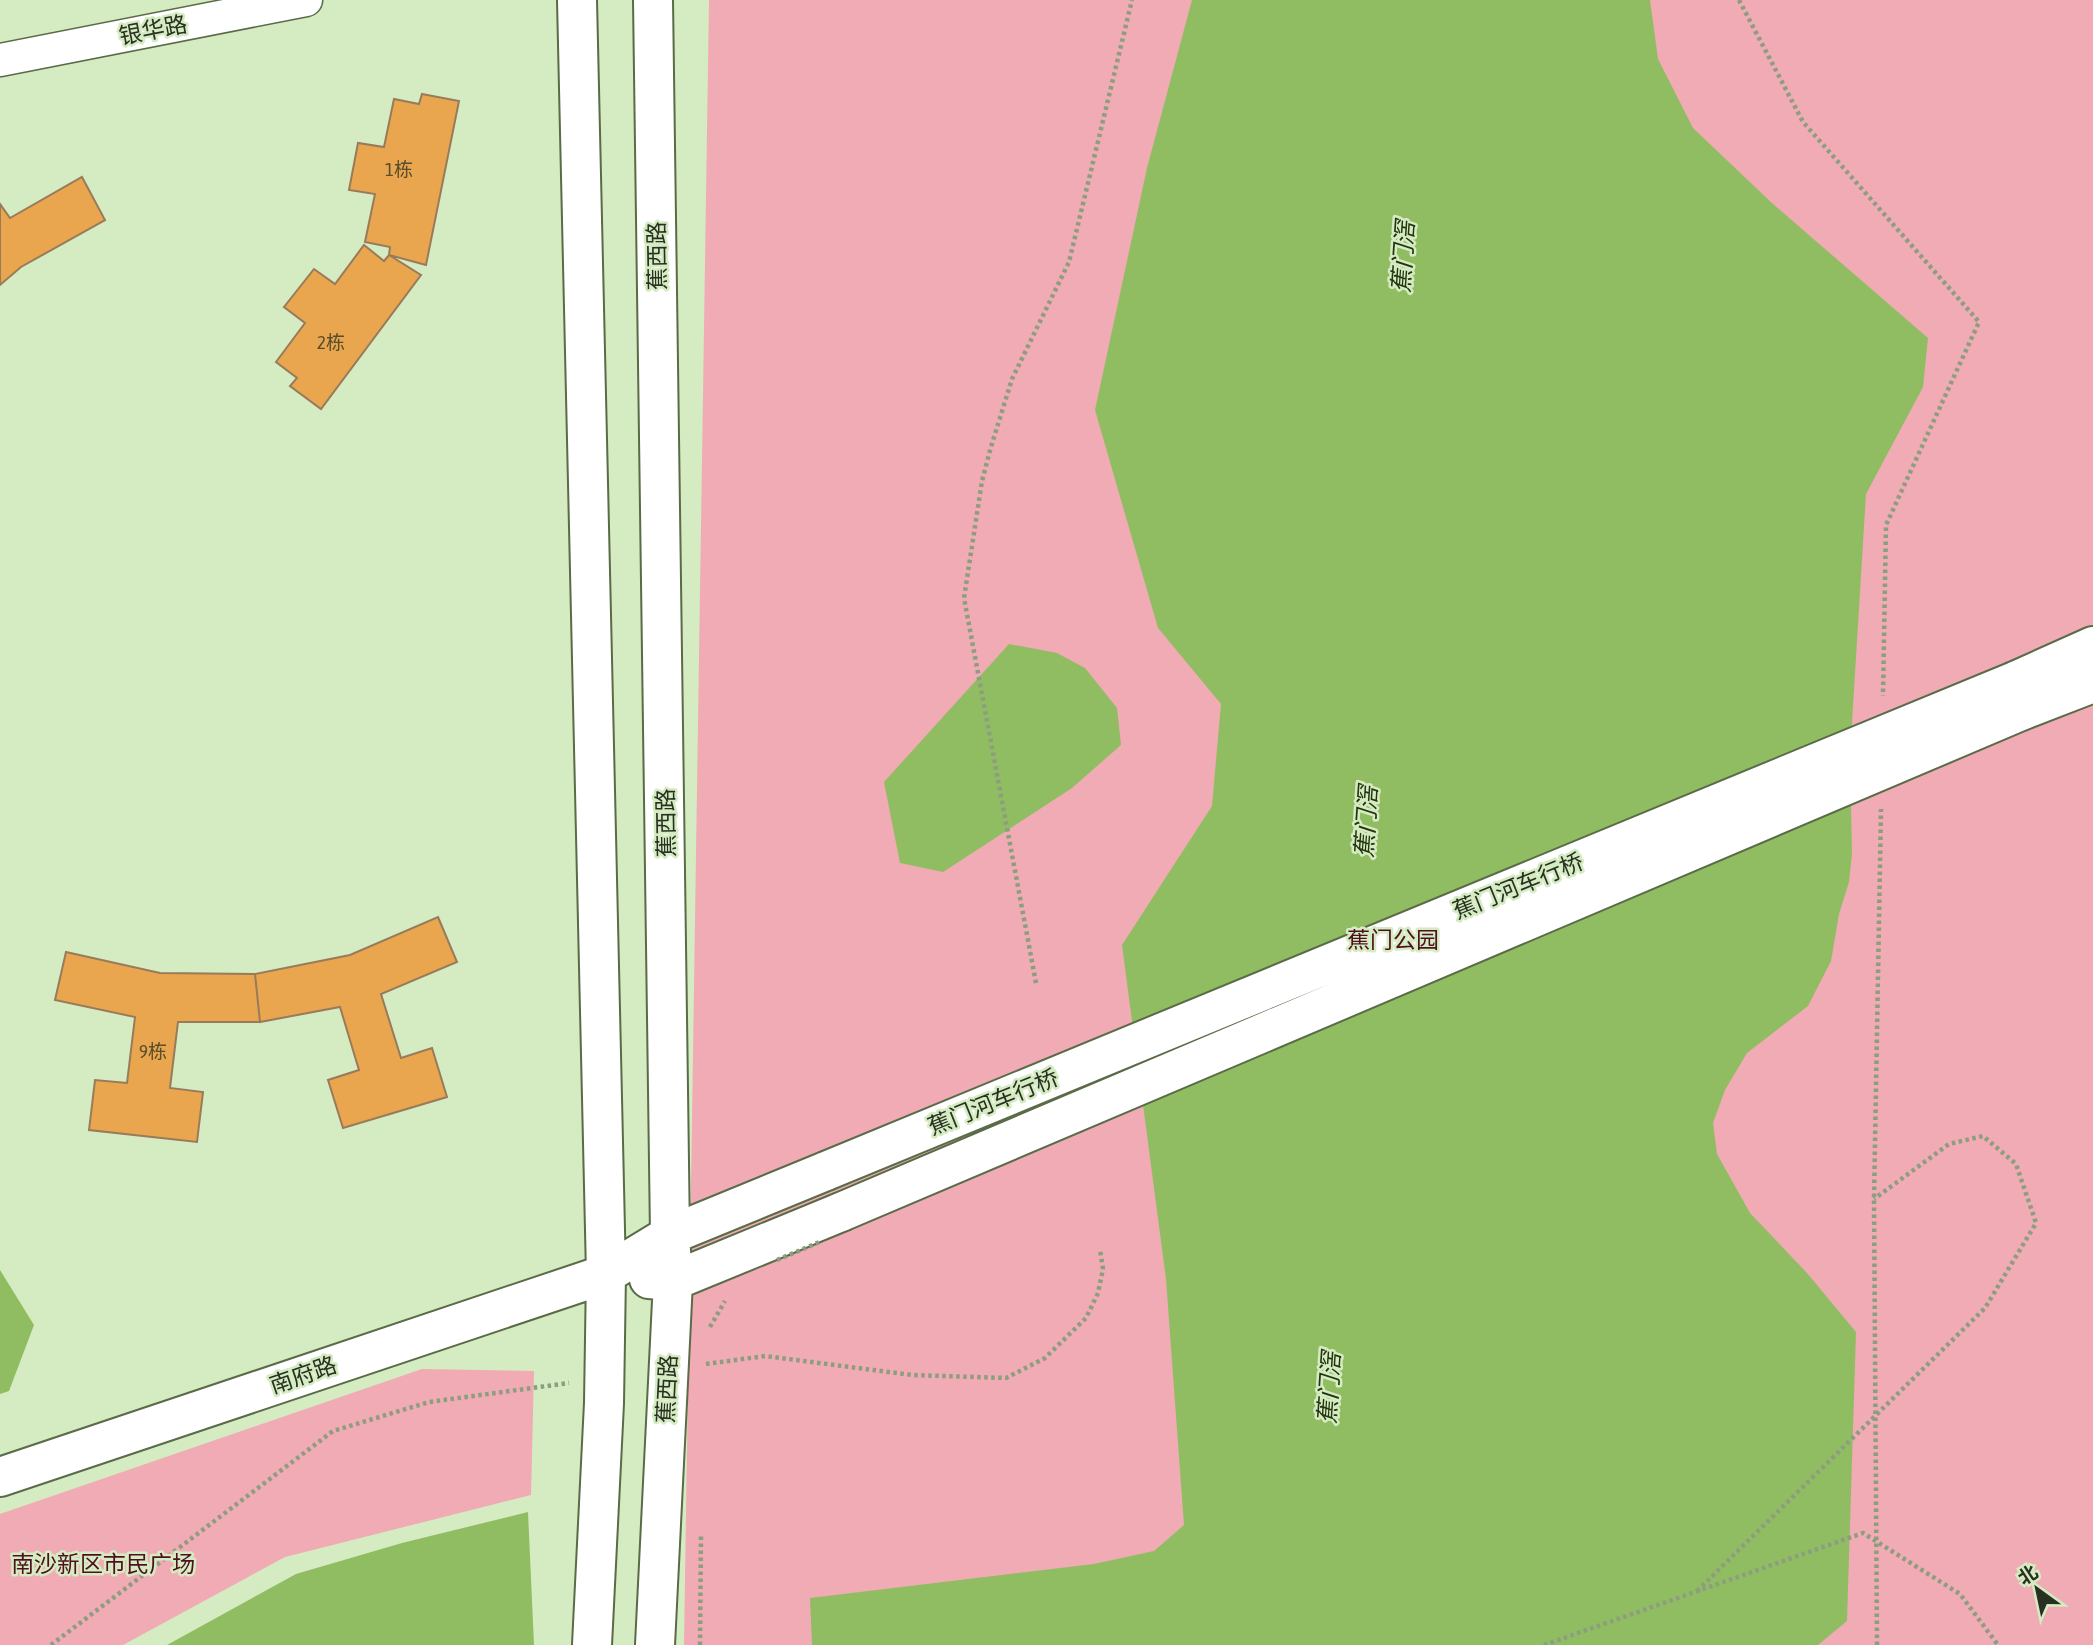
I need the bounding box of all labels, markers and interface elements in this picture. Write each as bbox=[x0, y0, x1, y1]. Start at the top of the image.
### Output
street label: 银华路 bbox=[117, 11, 189, 49]
house number: 1栋 bbox=[385, 158, 413, 180]
water label: 蕉门滘 bbox=[1387, 217, 1419, 294]
street label: 蕉西路 bbox=[643, 221, 671, 291]
house number: 2栋 bbox=[317, 331, 345, 353]
water label: 蕉门滘 bbox=[1350, 782, 1382, 859]
street label: 蕉西路 bbox=[652, 788, 680, 858]
street label: 蕉门河车行桥 bbox=[1449, 848, 1587, 924]
park label: 蕉门公园 bbox=[1347, 927, 1439, 953]
house number: 9栋 bbox=[139, 1040, 167, 1062]
street label: 蕉门河车行桥 bbox=[924, 1064, 1062, 1140]
water label: 蕉门滘 bbox=[1313, 1348, 1345, 1425]
street label: 南府路 bbox=[266, 1351, 340, 1399]
street label: 蕉西路 bbox=[652, 1354, 682, 1424]
park label: 南沙新区市民广场 bbox=[11, 1551, 195, 1577]
north arrow bbox=[2002, 1554, 2072, 1624]
text: 北 bbox=[2014, 1560, 2042, 1589]

